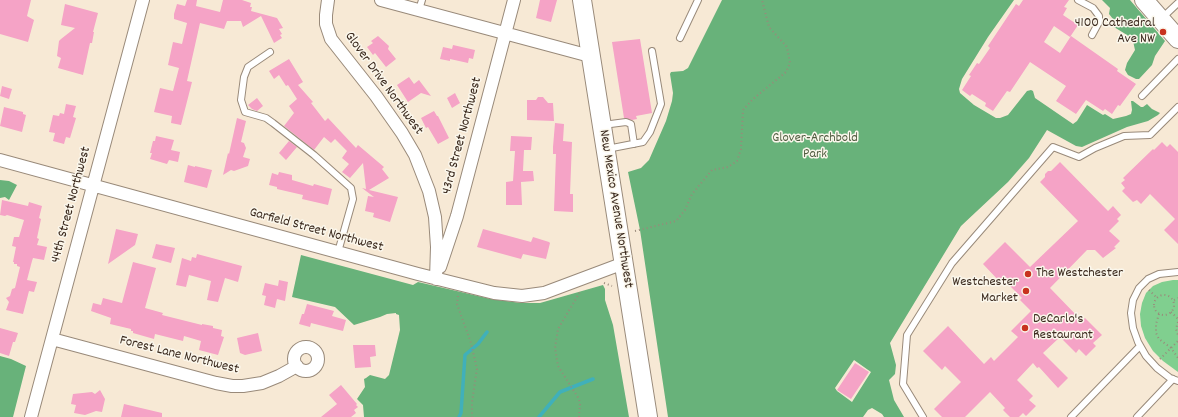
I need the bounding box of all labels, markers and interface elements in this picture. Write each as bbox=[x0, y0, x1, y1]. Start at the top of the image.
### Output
place label: 4100 Cathedral Ave NW bbox=[1075, 16, 1155, 48]
marker: 4100 Cathedral Ave NW bbox=[1158, 27, 1168, 37]
street label: Glover Drive Northwest bbox=[340, 29, 426, 139]
street label: 43rd Street Northwest bbox=[439, 76, 487, 196]
street label: New Mexico Avenue Northwest bbox=[594, 129, 636, 289]
park label: Glover-Archbold Park bbox=[772, 131, 858, 164]
street label: 44th Street Northwest bbox=[48, 145, 96, 265]
street label: Garfield Street Northwest bbox=[247, 205, 385, 257]
place label: The Westchester bbox=[1036, 266, 1123, 282]
marker: The Westchester bbox=[1023, 269, 1033, 279]
place label: Westchester Market bbox=[952, 275, 1018, 308]
marker: Westchester Market bbox=[1021, 286, 1031, 296]
place label: DeCarlo's Restaurant bbox=[1033, 312, 1093, 344]
marker: DeCarlo's Restaurant bbox=[1020, 323, 1030, 333]
street label: Forest Lane Northwest bbox=[118, 333, 240, 379]

